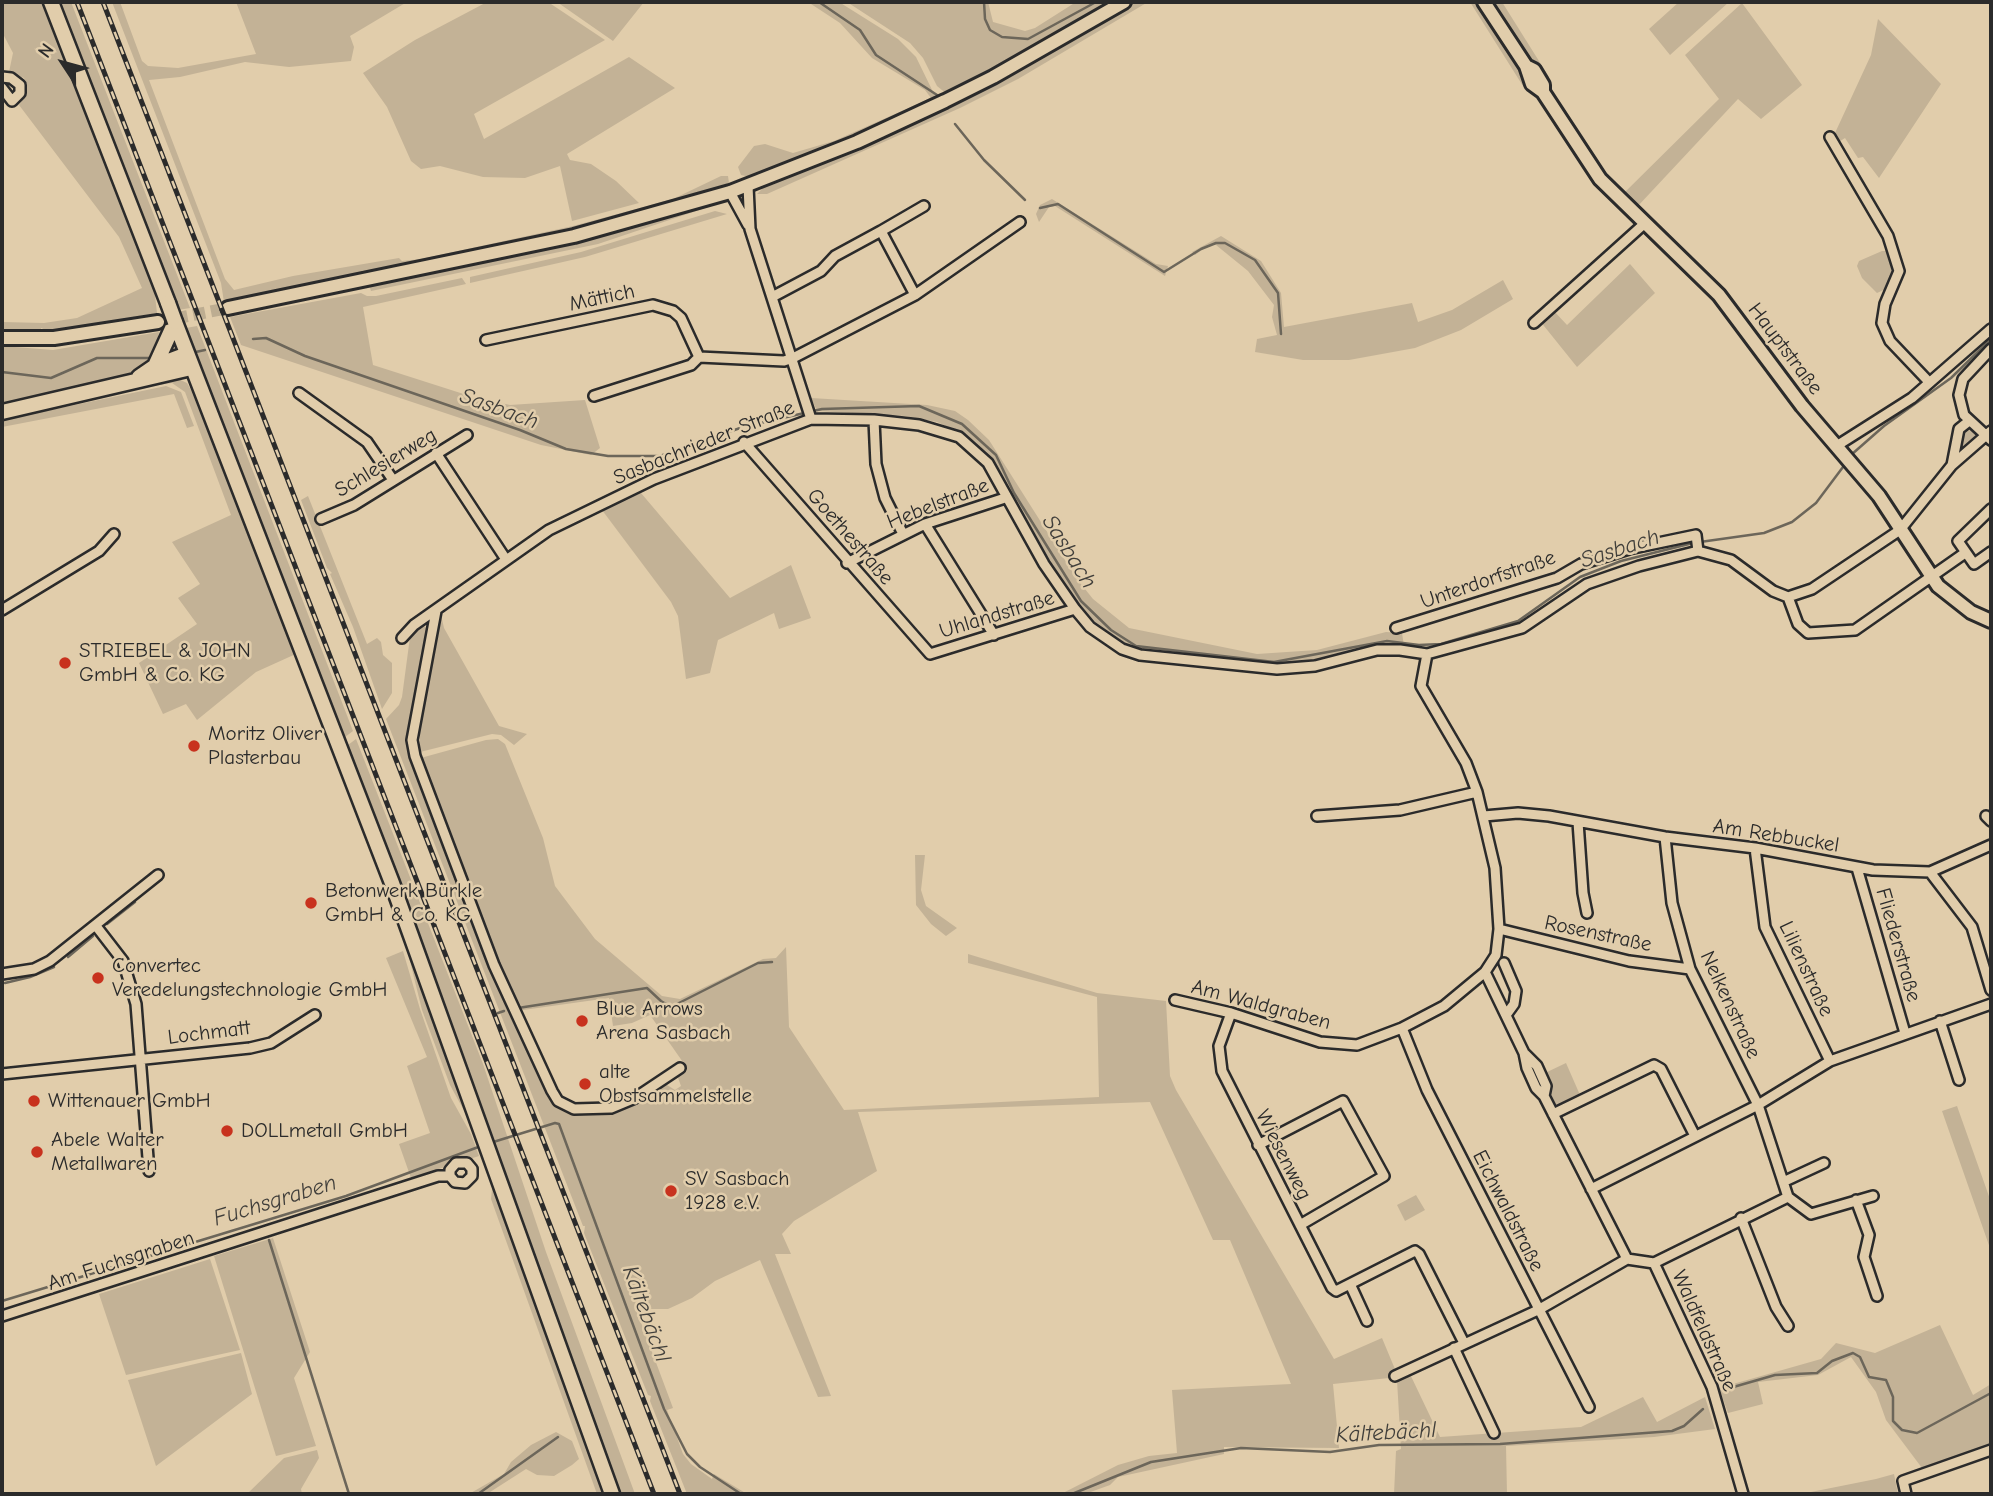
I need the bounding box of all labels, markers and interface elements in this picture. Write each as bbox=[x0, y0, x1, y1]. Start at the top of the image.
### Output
north arrow bbox=[28, 28, 98, 98]
text: N bbox=[33, 39, 59, 62]
street label: Mättich bbox=[567, 279, 637, 317]
street label: Hauptstraße bbox=[1742, 298, 1828, 400]
water label: Sasbach bbox=[456, 382, 542, 436]
street label: Sasbachrieder Straße bbox=[610, 395, 798, 491]
street label: Schlesierweg bbox=[331, 423, 441, 503]
street label: Hebelstraße bbox=[883, 473, 993, 535]
street label: Goethestraße bbox=[801, 484, 899, 590]
water label: Sasbach bbox=[1036, 510, 1102, 594]
water label: Sasbach bbox=[1577, 523, 1663, 575]
street label: Unterdorfstraße bbox=[1417, 545, 1559, 615]
street label: Uhlandstraße bbox=[936, 586, 1058, 644]
place label: STRIEBEL & JOHN GmbH & Co. KG bbox=[79, 638, 251, 688]
marker: STRIEBEL & JOHN GmbH & Co. KG bbox=[57, 655, 73, 671]
place label: Moritz Oliver Plasterbau bbox=[208, 721, 322, 771]
marker: Moritz Oliver Plasterbau bbox=[186, 738, 202, 754]
street label: Am Rebbuckel bbox=[1711, 814, 1841, 858]
place label: Betonwerk Bürkle GmbH & Co. KG bbox=[325, 878, 482, 928]
street label: Fliederstraße bbox=[1870, 885, 1926, 1005]
marker: Betonwerk Bürkle GmbH & Co. KG bbox=[303, 895, 319, 911]
street label: Rosenstraße bbox=[1542, 910, 1654, 958]
street label: Lilienstraße bbox=[1773, 918, 1839, 1020]
street label: Nelkenstraße bbox=[1694, 947, 1766, 1063]
place label: Convertec Veredelungstechnologie GmbH bbox=[112, 953, 387, 1003]
marker: Convertec Veredelungstechnologie GmbH bbox=[90, 970, 106, 986]
street label: Am Waldgraben bbox=[1189, 974, 1333, 1036]
place label: Blue Arrows Arena Sasbach bbox=[596, 996, 731, 1046]
marker: Blue Arrows Arena Sasbach bbox=[574, 1013, 590, 1029]
street label: Lochmatt bbox=[166, 1015, 252, 1051]
place label: alte Obstsammelstelle bbox=[599, 1059, 752, 1109]
marker: alte Obstsammelstelle bbox=[577, 1076, 593, 1092]
place label: Wittenauer GmbH bbox=[48, 1088, 211, 1114]
marker: Wittenauer GmbH bbox=[26, 1093, 42, 1109]
street label: Wiesenweg bbox=[1249, 1106, 1317, 1204]
place label: DOLLmetall GmbH bbox=[241, 1118, 408, 1144]
marker: DOLLmetall GmbH bbox=[219, 1123, 235, 1139]
place label: Abele Walter Metallwaren bbox=[51, 1127, 164, 1177]
marker: Abele Walter Metallwaren bbox=[29, 1144, 45, 1160]
street label: Eichwaldstraße bbox=[1467, 1146, 1549, 1276]
place label: SV Sasbach 1928 e.V. bbox=[685, 1166, 789, 1216]
water label: Fuchsgraben bbox=[210, 1169, 340, 1233]
marker: SV Sasbach 1928 e.V. bbox=[663, 1183, 679, 1199]
street label: Am Fuchsgraben bbox=[44, 1225, 198, 1297]
water label: Kältebächl bbox=[616, 1262, 676, 1366]
street label: Waldfeldstraße bbox=[1666, 1266, 1742, 1396]
water label: Kältebächl bbox=[1335, 1417, 1437, 1449]

